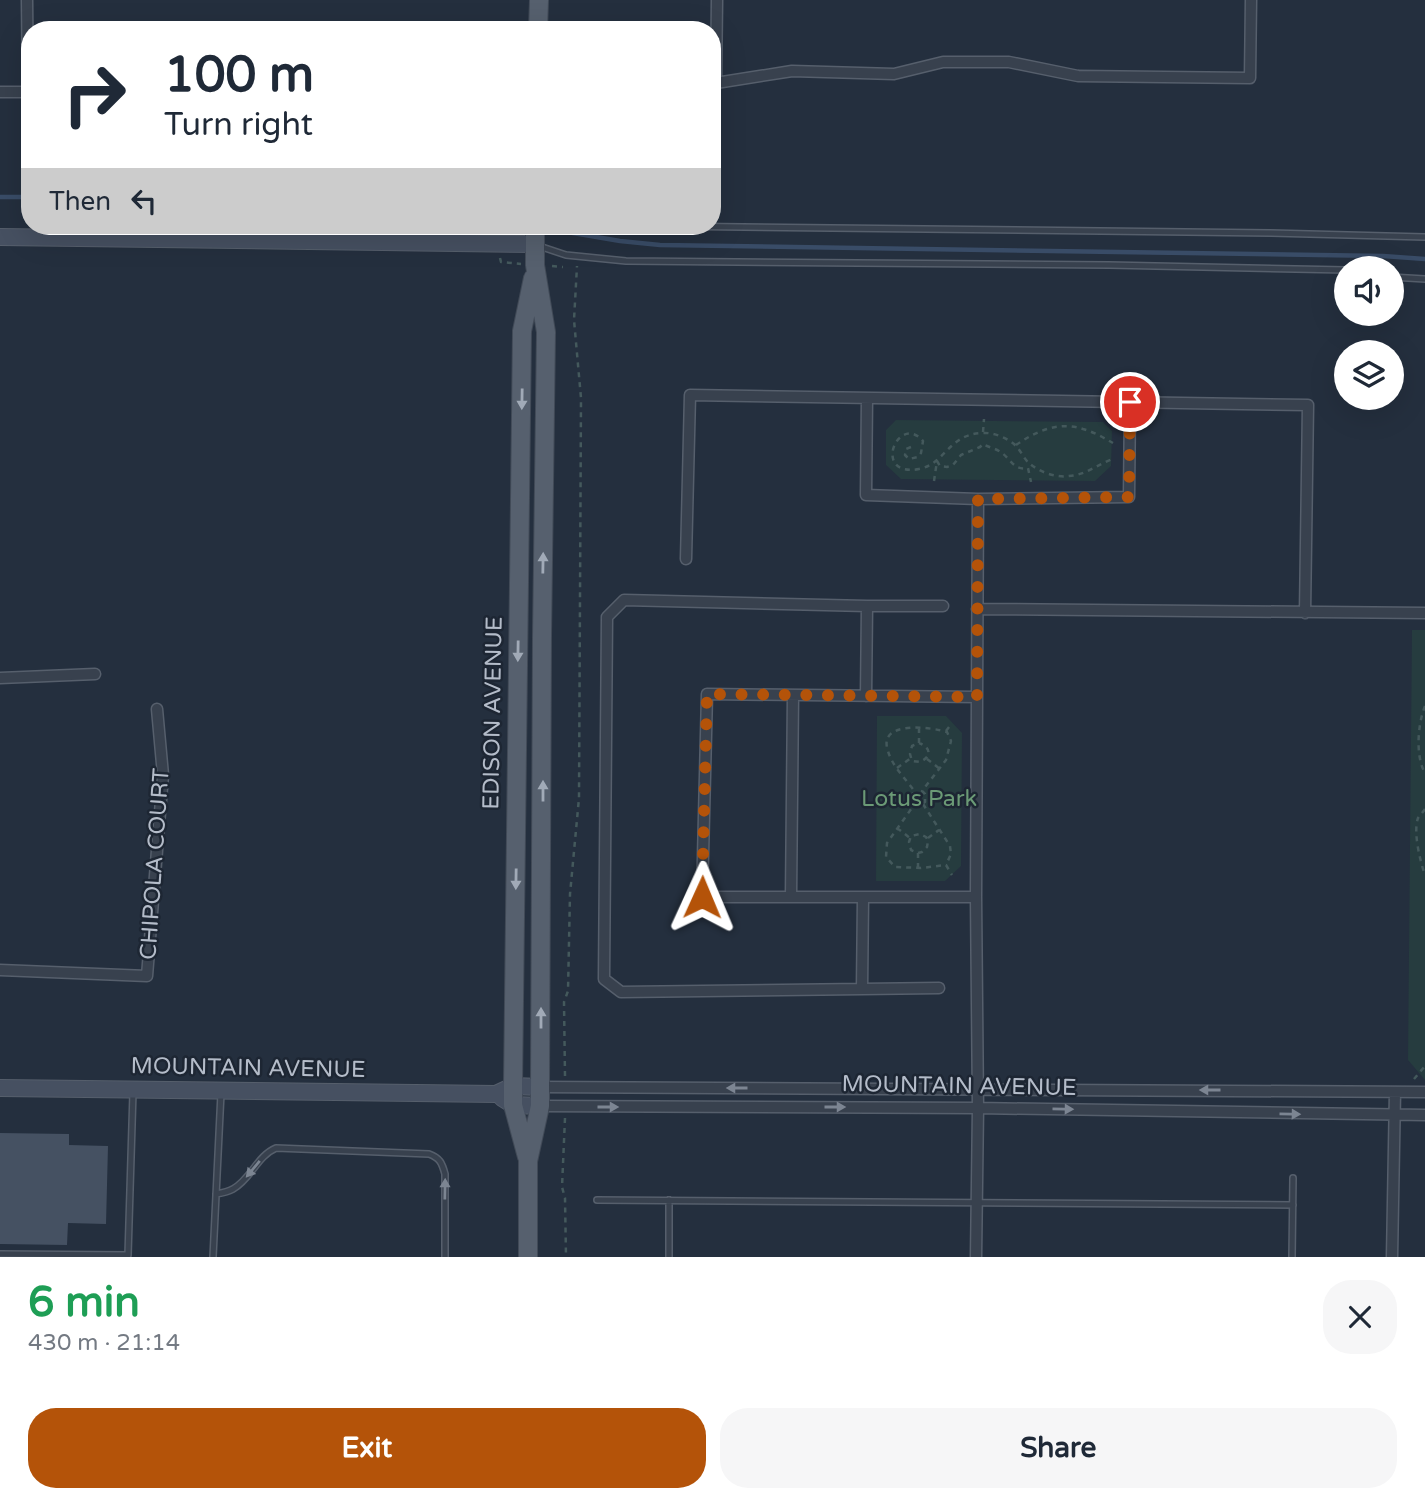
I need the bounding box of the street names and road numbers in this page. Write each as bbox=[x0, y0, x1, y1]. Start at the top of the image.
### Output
street label: EDISON AVENUE bbox=[477, 616, 509, 810]
street label: CHIPOLA COURT bbox=[134, 767, 176, 961]
street label: MOUNTAIN AVENUE bbox=[130, 1052, 366, 1084]
street label: MOUNTAIN AVENUE bbox=[841, 1070, 1077, 1102]

